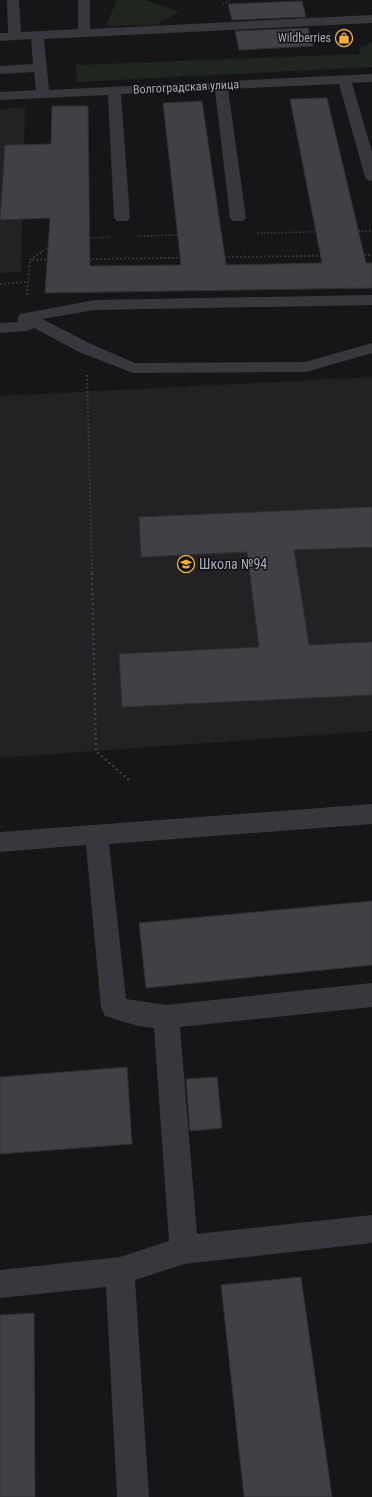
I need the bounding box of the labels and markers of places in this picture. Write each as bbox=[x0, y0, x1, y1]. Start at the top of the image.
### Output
shop icon: Wildberries bbox=[334, 28, 354, 48]
place label: Wildberries bbox=[278, 31, 331, 45]
school or university icon: Школа №94 bbox=[176, 554, 196, 574]
place label: Школа №94 bbox=[199, 556, 267, 572]

